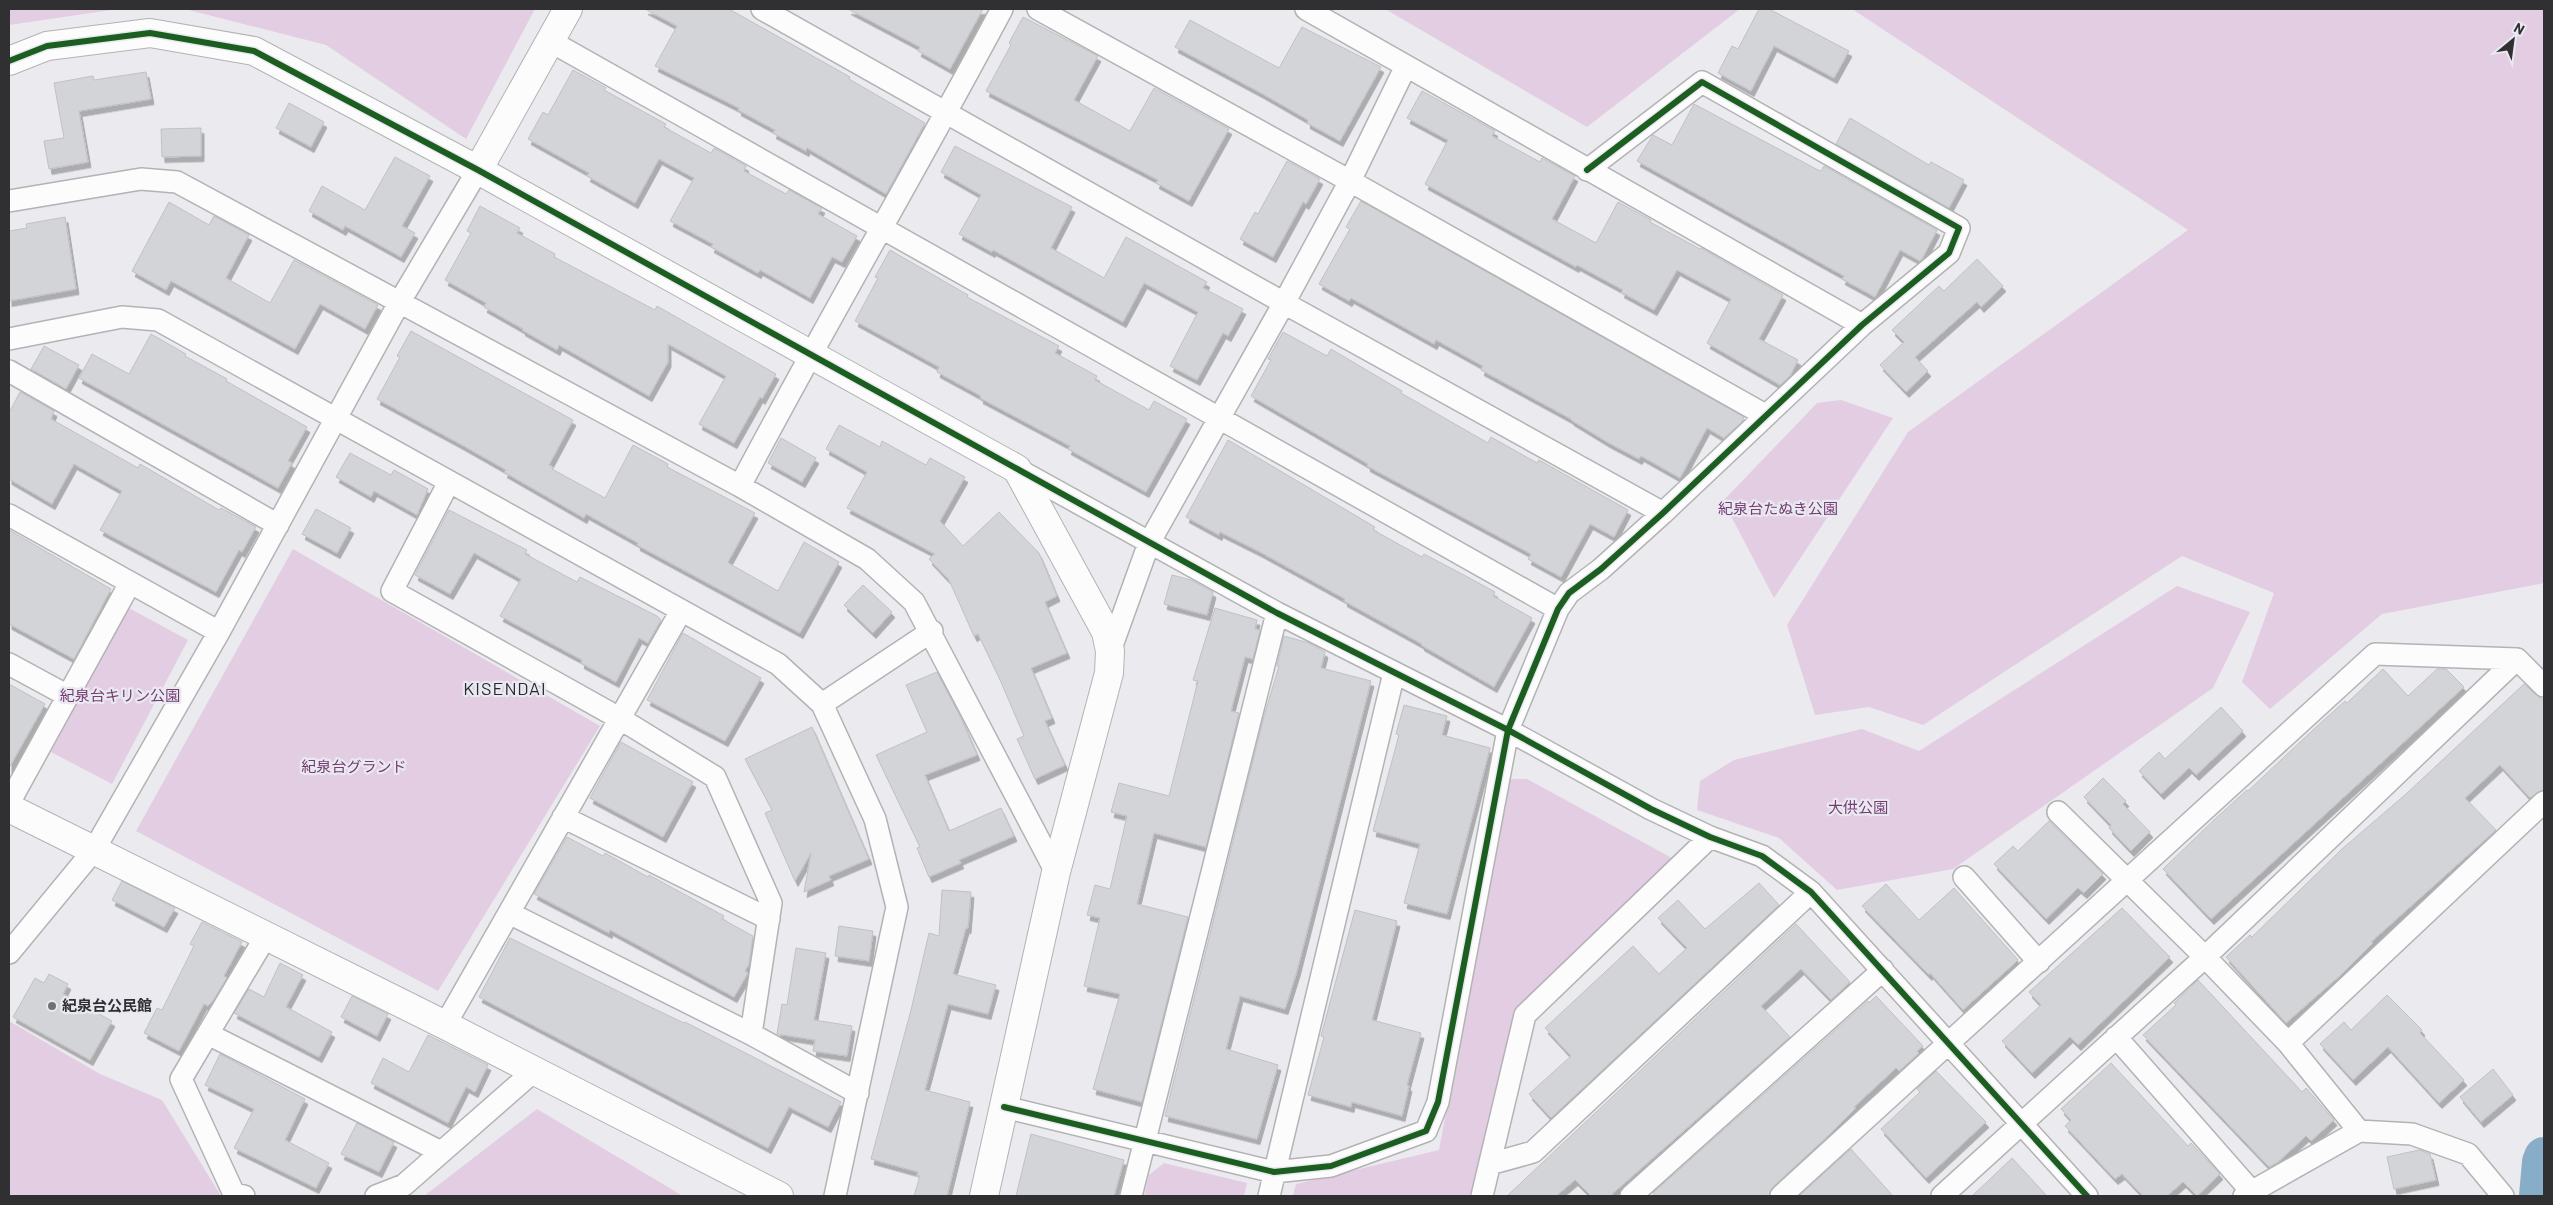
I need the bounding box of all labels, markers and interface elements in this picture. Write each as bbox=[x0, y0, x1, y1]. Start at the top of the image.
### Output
north arrow bbox=[2488, 15, 2538, 65]
text: N bbox=[2511, 19, 2528, 38]
park label: 紀泉台たぬき公園 bbox=[1718, 499, 1838, 517]
district label: KISENDAI bbox=[463, 677, 547, 699]
park label: 紀泉台キリン公園 bbox=[60, 686, 180, 704]
park label: 紀泉台グランド bbox=[301, 757, 407, 775]
park label: 大供公園 bbox=[1828, 798, 1888, 816]
place label: 紀泉台公民館 bbox=[62, 996, 152, 1014]
marker: 紀泉台公民館 bbox=[46, 1000, 58, 1012]

